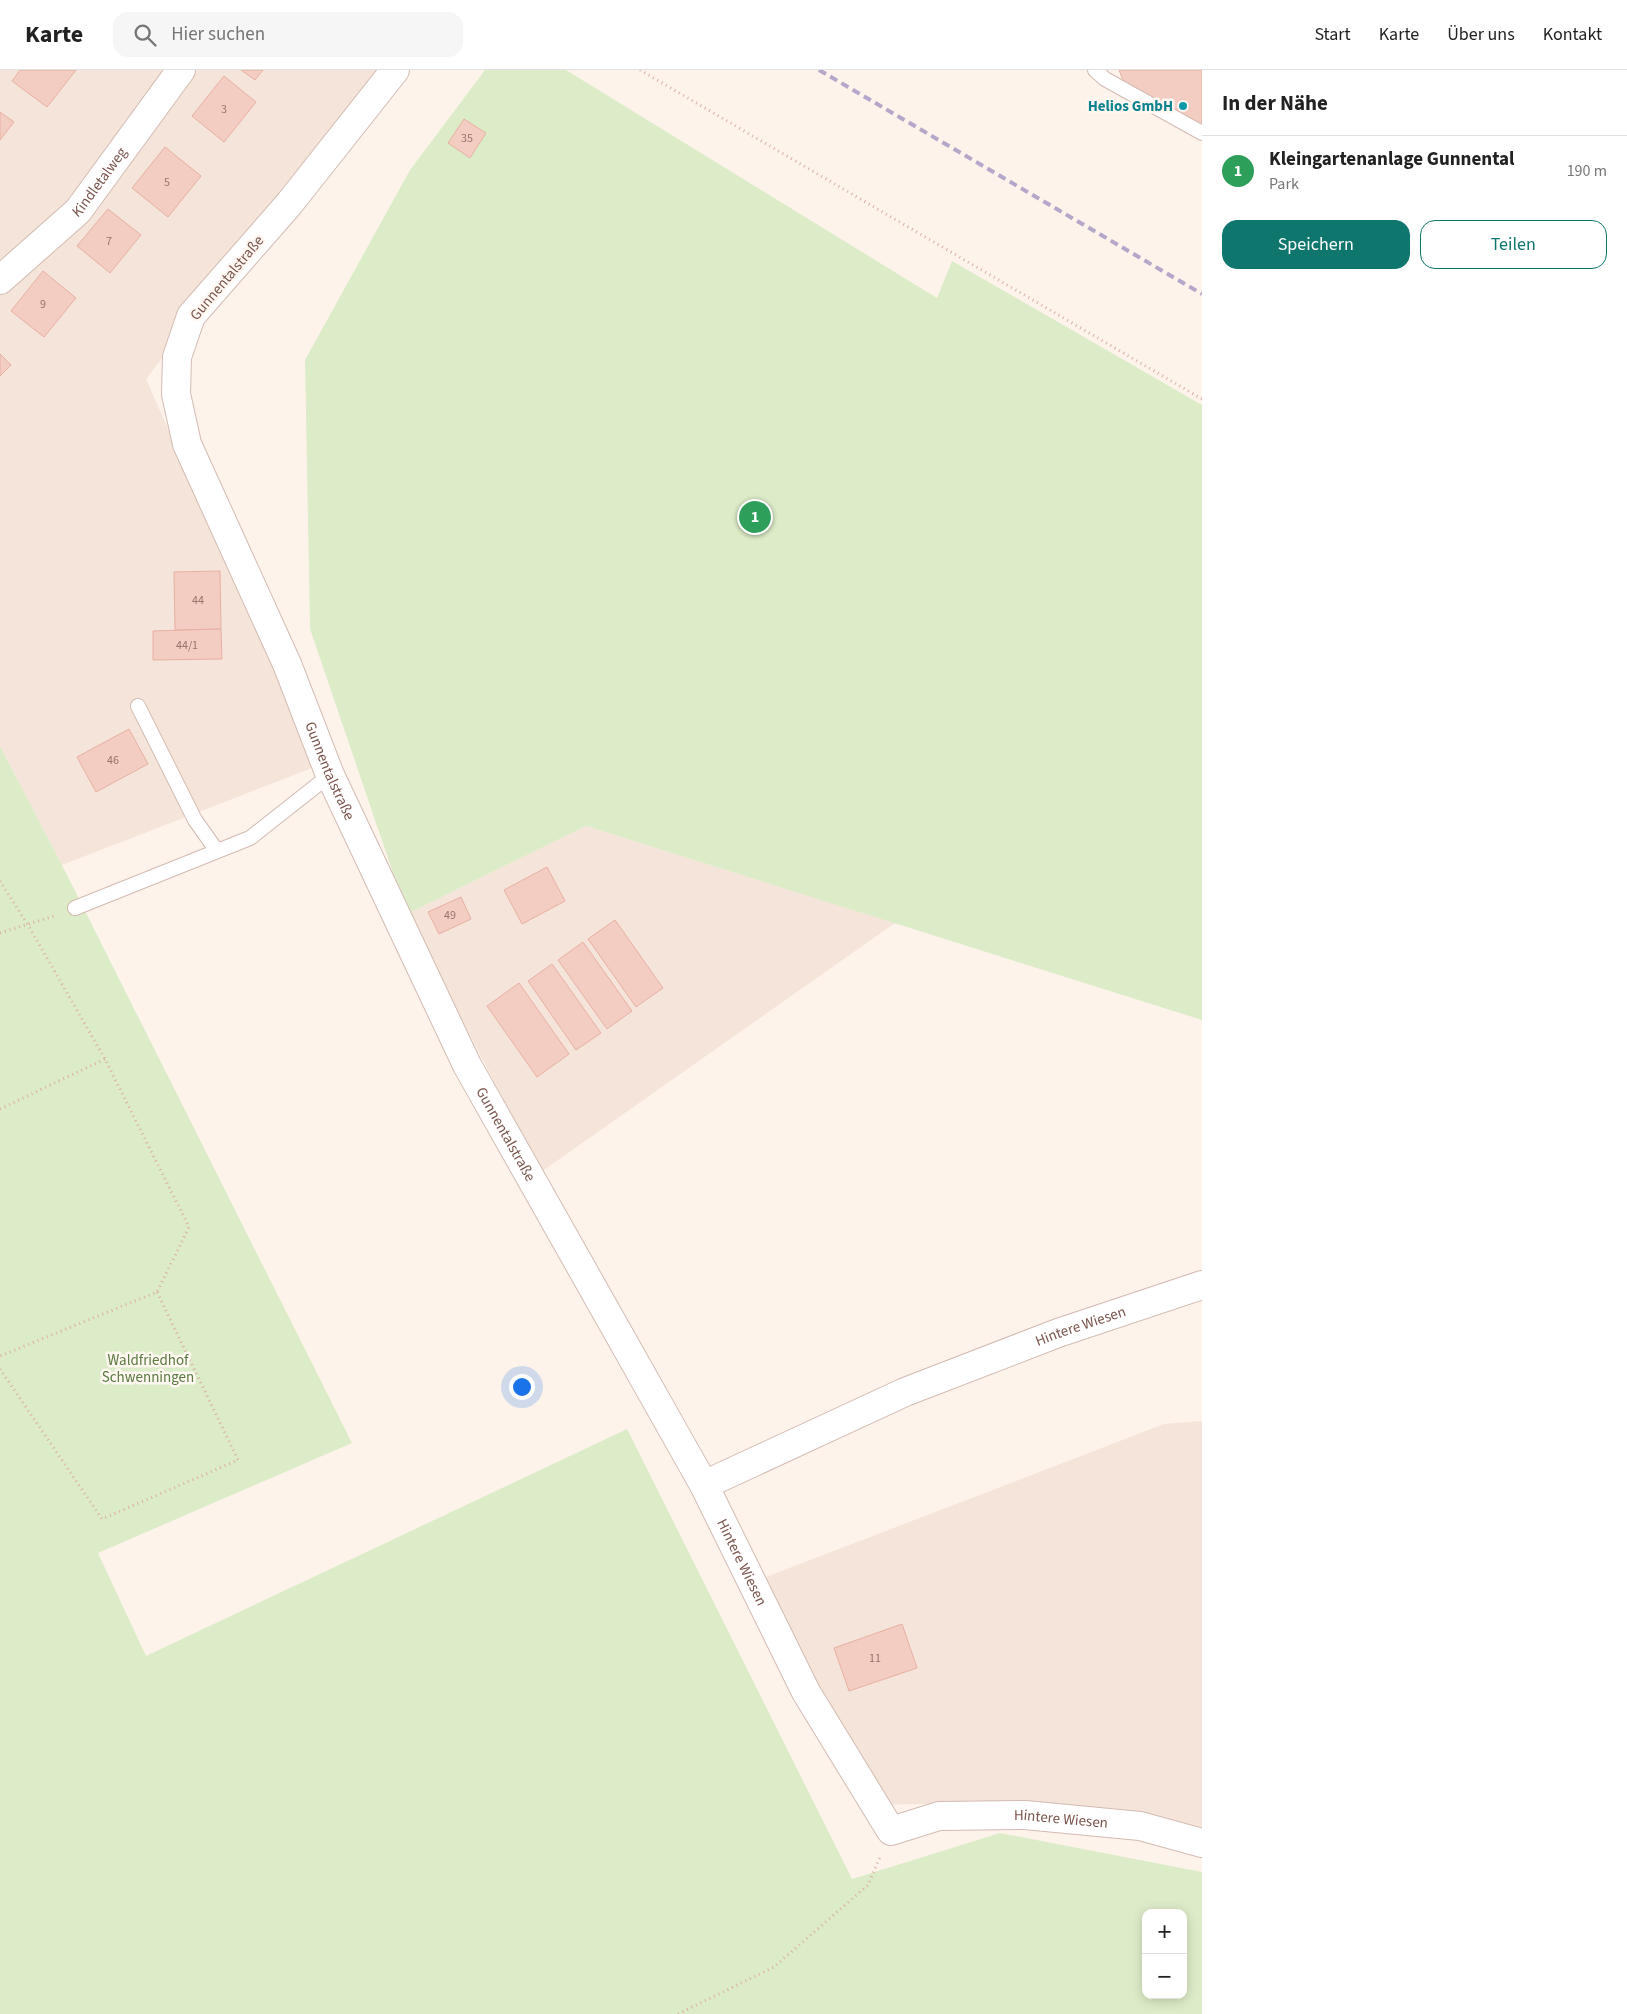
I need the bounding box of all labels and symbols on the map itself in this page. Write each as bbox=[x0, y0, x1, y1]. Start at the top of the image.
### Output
place label: Helios GmbH bbox=[1088, 96, 1173, 117]
marker: Helios GmbH bbox=[1177, 100, 1189, 112]
house number: 3 bbox=[221, 101, 227, 118]
house number: 35 bbox=[461, 130, 473, 147]
street label: Kindletalweg bbox=[67, 142, 132, 222]
house number: 5 bbox=[164, 174, 170, 191]
street label: Gunnentalstraße bbox=[185, 231, 269, 325]
house number: 7 bbox=[106, 233, 112, 250]
house number: 9 bbox=[40, 296, 46, 313]
pin: 1 bbox=[739, 498, 771, 536]
house number: 44 bbox=[192, 592, 204, 609]
house number: 44/1 bbox=[176, 637, 198, 654]
street label: Gunnentalstraße bbox=[300, 718, 360, 824]
house number: 46 bbox=[107, 752, 119, 769]
house number: 49 bbox=[444, 907, 456, 924]
street label: Gunnentalstraße bbox=[471, 1083, 541, 1185]
street label: Hintere Wiesen bbox=[1032, 1301, 1128, 1351]
park label: Waldfriedhof Schwenningen bbox=[102, 1350, 194, 1388]
your location bbox=[509, 1374, 535, 1400]
street label: Hintere Wiesen bbox=[712, 1515, 772, 1609]
house number: 11 bbox=[869, 1650, 881, 1667]
street label: Hintere Wiesen bbox=[1014, 1804, 1109, 1833]

